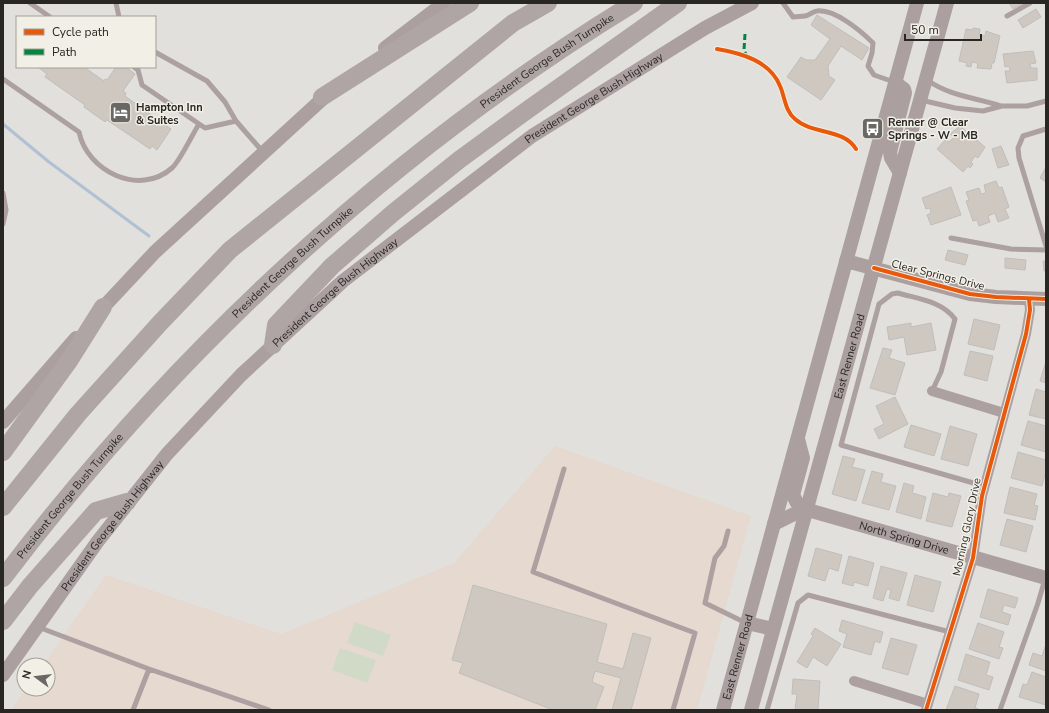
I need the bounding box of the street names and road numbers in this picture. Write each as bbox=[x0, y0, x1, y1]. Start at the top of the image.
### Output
street label: President George Bush Turnpike bbox=[477, 10, 617, 112]
street label: President George Bush Highway bbox=[521, 48, 666, 147]
street label: President George Bush Turnpike bbox=[228, 203, 356, 321]
street label: President George Bush Highway bbox=[269, 234, 401, 350]
street label: Clear Springs Drive bbox=[890, 256, 986, 294]
street label: East Renner Road bbox=[830, 312, 868, 401]
street label: President George Bush Turnpike bbox=[13, 430, 126, 562]
street label: President George Bush Highway bbox=[57, 457, 167, 594]
street label: Morning Glory Drive bbox=[949, 476, 985, 577]
street label: North Spring Drive bbox=[858, 518, 951, 557]
street label: East Renner Road bbox=[719, 613, 756, 701]

